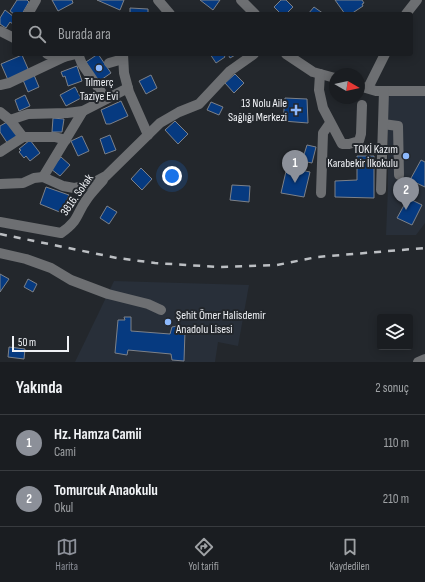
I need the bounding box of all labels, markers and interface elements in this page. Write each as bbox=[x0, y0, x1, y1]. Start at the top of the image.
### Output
search box bbox=[12, 12, 413, 56]
icon: search bbox=[26, 23, 48, 45]
text: Burada ara bbox=[58, 25, 111, 44]
marker: Tılmerç Taziye Evi bbox=[94, 63, 104, 73]
north arrow bbox=[329, 68, 365, 104]
place label: Tılmerç Taziye Evi bbox=[80, 75, 118, 104]
place label: 13 Nolu Aile Sağlığı Merkezi bbox=[228, 96, 287, 125]
marker: 13 Nolu Aile Sağlığı Merkezi bbox=[290, 104, 302, 116]
place label: TOKİ Kazım Karabekir İlkokulu bbox=[327, 142, 398, 171]
pin: 1 bbox=[282, 150, 308, 183]
marker: TOKİ Kazım Karabekir İlkokulu bbox=[401, 151, 411, 161]
your location bbox=[162, 166, 182, 186]
street label: 3816. Sokak bbox=[57, 171, 97, 219]
pin: 2 bbox=[393, 177, 419, 210]
place label: Şehit Ömer Halisdemir Anadolu Lisesi bbox=[175, 308, 266, 337]
map controls bbox=[377, 314, 413, 350]
button: layers bbox=[377, 314, 413, 350]
marker: Şehit Ömer Halisdemir Anadolu Lisesi bbox=[163, 317, 173, 327]
scale bar bbox=[12, 334, 69, 353]
text: 50 m bbox=[18, 336, 36, 349]
text: Yakında bbox=[16, 378, 63, 398]
text: 2 sonuç bbox=[375, 380, 409, 396]
text: Hz. Hamza Camii bbox=[54, 425, 142, 444]
text: 1 bbox=[26, 435, 32, 451]
text: 110 m bbox=[384, 435, 409, 451]
text: Cami bbox=[54, 444, 76, 460]
text: Tomurcuk Anaokulu bbox=[54, 481, 158, 500]
text: 2 bbox=[26, 491, 32, 507]
text: 210 m bbox=[383, 491, 409, 507]
text: Okul bbox=[54, 500, 73, 516]
tab: Harita bbox=[55, 536, 78, 573]
tab: Yol tarifi bbox=[189, 536, 219, 573]
tab: Kaydedilen bbox=[330, 536, 370, 573]

